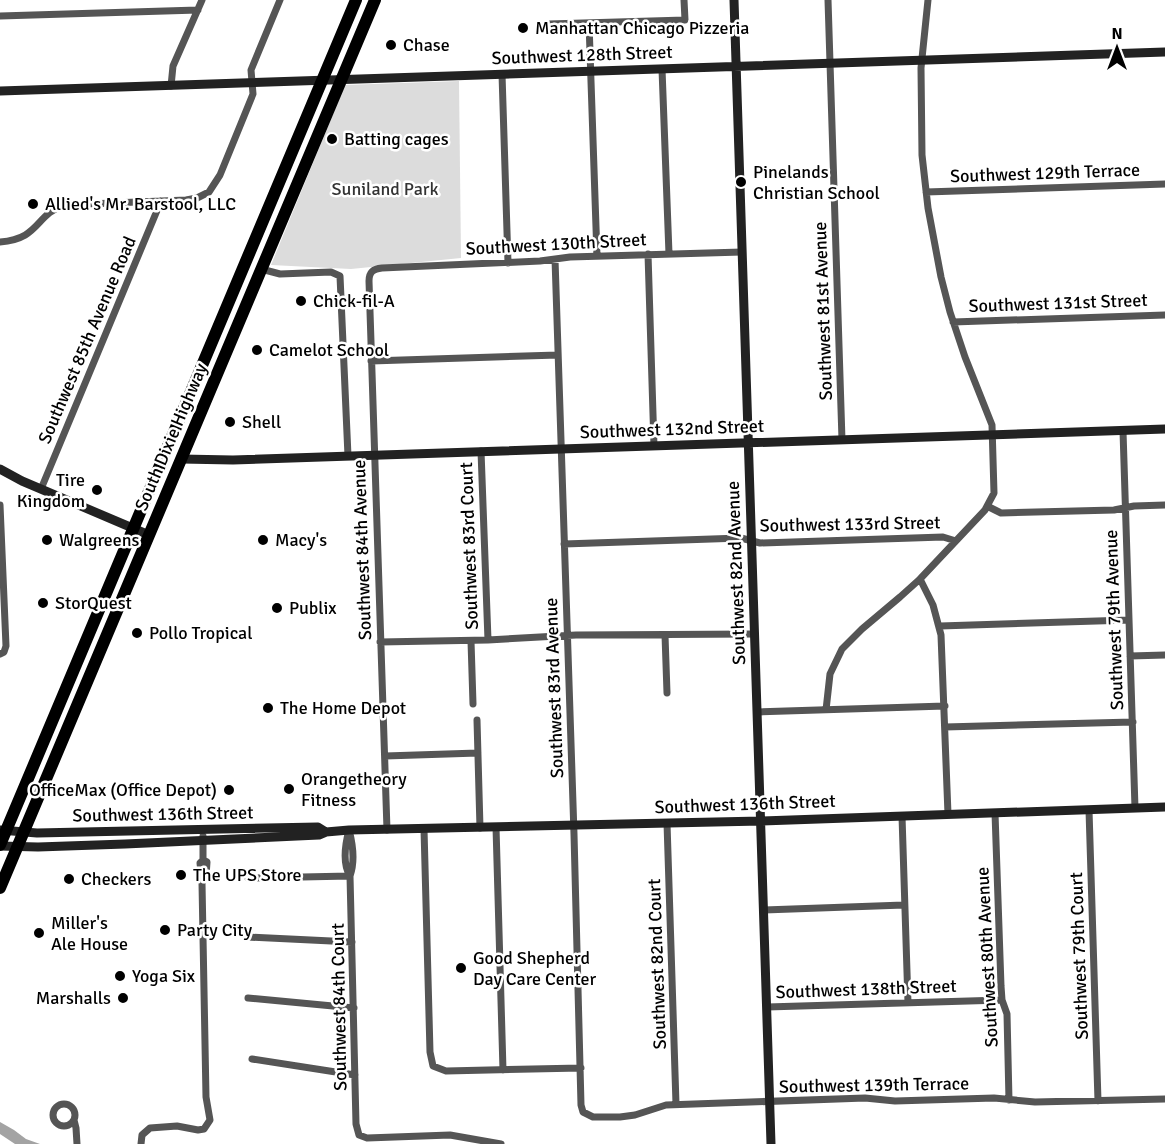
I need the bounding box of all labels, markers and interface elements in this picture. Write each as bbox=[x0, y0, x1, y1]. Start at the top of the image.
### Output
place label: Manhattan Chicago Pizzeria bbox=[535, 17, 749, 39]
north arrow bbox=[1087, 18, 1147, 78]
marker: Manhattan Chicago Pizzeria bbox=[516, 21, 530, 35]
text: N bbox=[1111, 24, 1123, 44]
place label: Chase bbox=[403, 34, 450, 56]
marker: Chase bbox=[384, 38, 398, 52]
street label: Southwest 128th Street bbox=[491, 41, 673, 69]
place label: Batting cages bbox=[344, 128, 449, 150]
marker: Batting cages bbox=[325, 132, 339, 146]
street label: Southwest 129th Terrace bbox=[950, 159, 1140, 187]
place label: Pinelands Christian School bbox=[753, 161, 880, 204]
marker: Pinelands Christian School bbox=[734, 175, 748, 189]
park label: Suniland Park bbox=[332, 178, 438, 200]
place label: Allied's Mr. Barstool, LLC bbox=[45, 193, 236, 215]
marker: Allied's Mr. Barstool, LLC bbox=[26, 197, 40, 211]
street label: Southwest 81st Avenue bbox=[809, 221, 837, 401]
street label: Southwest 130th Street bbox=[465, 228, 647, 260]
street label: Southwest 85th Avenue Road bbox=[33, 233, 141, 447]
street label: Southwest 131st Street bbox=[968, 289, 1148, 317]
place label: Chick-fil-A bbox=[313, 290, 395, 312]
marker: Chick-fil-A bbox=[294, 294, 308, 308]
place label: Camelot School bbox=[269, 339, 389, 361]
marker: Camelot School bbox=[250, 343, 264, 357]
street label: South Dixie Highway bbox=[130, 359, 212, 514]
place label: Shell bbox=[242, 411, 281, 433]
marker: Shell bbox=[223, 415, 237, 429]
street label: Southwest 132nd Street bbox=[580, 415, 764, 443]
street label: Southwest 84th Avenue bbox=[348, 459, 376, 641]
street label: Southwest 83rd Court bbox=[455, 462, 483, 630]
place label: Tire Kingdom bbox=[17, 469, 85, 512]
street label: Southwest 82nd Avenue bbox=[722, 481, 750, 665]
marker: Tire Kingdom bbox=[90, 483, 104, 497]
street label: Southwest 133rd Street bbox=[759, 511, 941, 537]
place label: Walgreens bbox=[59, 529, 140, 551]
place label: Macy's bbox=[275, 529, 327, 551]
street label: Southwest 79th Avenue bbox=[1100, 529, 1128, 711]
marker: Walgreens bbox=[40, 533, 54, 547]
marker: Macy's bbox=[256, 533, 270, 547]
place label: StorQuest bbox=[55, 592, 132, 614]
marker: StorQuest bbox=[36, 596, 50, 610]
place label: Publix bbox=[289, 597, 337, 619]
street label: Southwest 83rd Avenue bbox=[540, 597, 568, 779]
marker: Publix bbox=[270, 601, 284, 615]
place label: Pollo Tropical bbox=[149, 622, 253, 644]
marker: Pollo Tropical bbox=[130, 626, 144, 640]
place label: The Home Depot bbox=[280, 697, 406, 719]
marker: The Home Depot bbox=[261, 701, 275, 715]
place label: Orangetheory Fitness bbox=[301, 768, 407, 811]
place label: OfficeMax (Office Depot) bbox=[29, 779, 217, 801]
marker: Orangetheory Fitness bbox=[282, 782, 296, 796]
marker: OfficeMax (Office Depot) bbox=[222, 783, 236, 797]
street label: Southwest 136th Street bbox=[654, 790, 836, 818]
street label: Southwest 136th Street bbox=[72, 801, 254, 827]
place label: The UPS Store bbox=[193, 864, 302, 886]
street label: Southwest 80th Avenue bbox=[971, 866, 1003, 1048]
place label: Checkers bbox=[81, 868, 151, 890]
marker: The UPS Store bbox=[174, 868, 188, 882]
marker: Checkers bbox=[62, 872, 76, 886]
street label: Southwest 79th Court bbox=[1065, 872, 1093, 1040]
street label: Southwest 82nd Court bbox=[643, 878, 671, 1050]
place label: Miller's Ale House bbox=[51, 912, 128, 955]
place label: Party City bbox=[177, 919, 253, 941]
marker: Party City bbox=[158, 923, 172, 937]
street label: Southwest 84th Court bbox=[327, 923, 351, 1091]
marker: Miller's Ale House bbox=[32, 926, 46, 940]
place label: Good Shepherd Day Care Center bbox=[473, 947, 597, 990]
marker: Good Shepherd Day Care Center bbox=[454, 961, 468, 975]
place label: Yoga Six bbox=[132, 965, 196, 987]
marker: Yoga Six bbox=[113, 969, 127, 983]
street label: Southwest 138th Street bbox=[775, 975, 957, 1003]
place label: Marshalls bbox=[36, 987, 111, 1009]
marker: Marshalls bbox=[116, 991, 130, 1005]
street label: Southwest 139th Terrace bbox=[779, 1072, 969, 1098]

